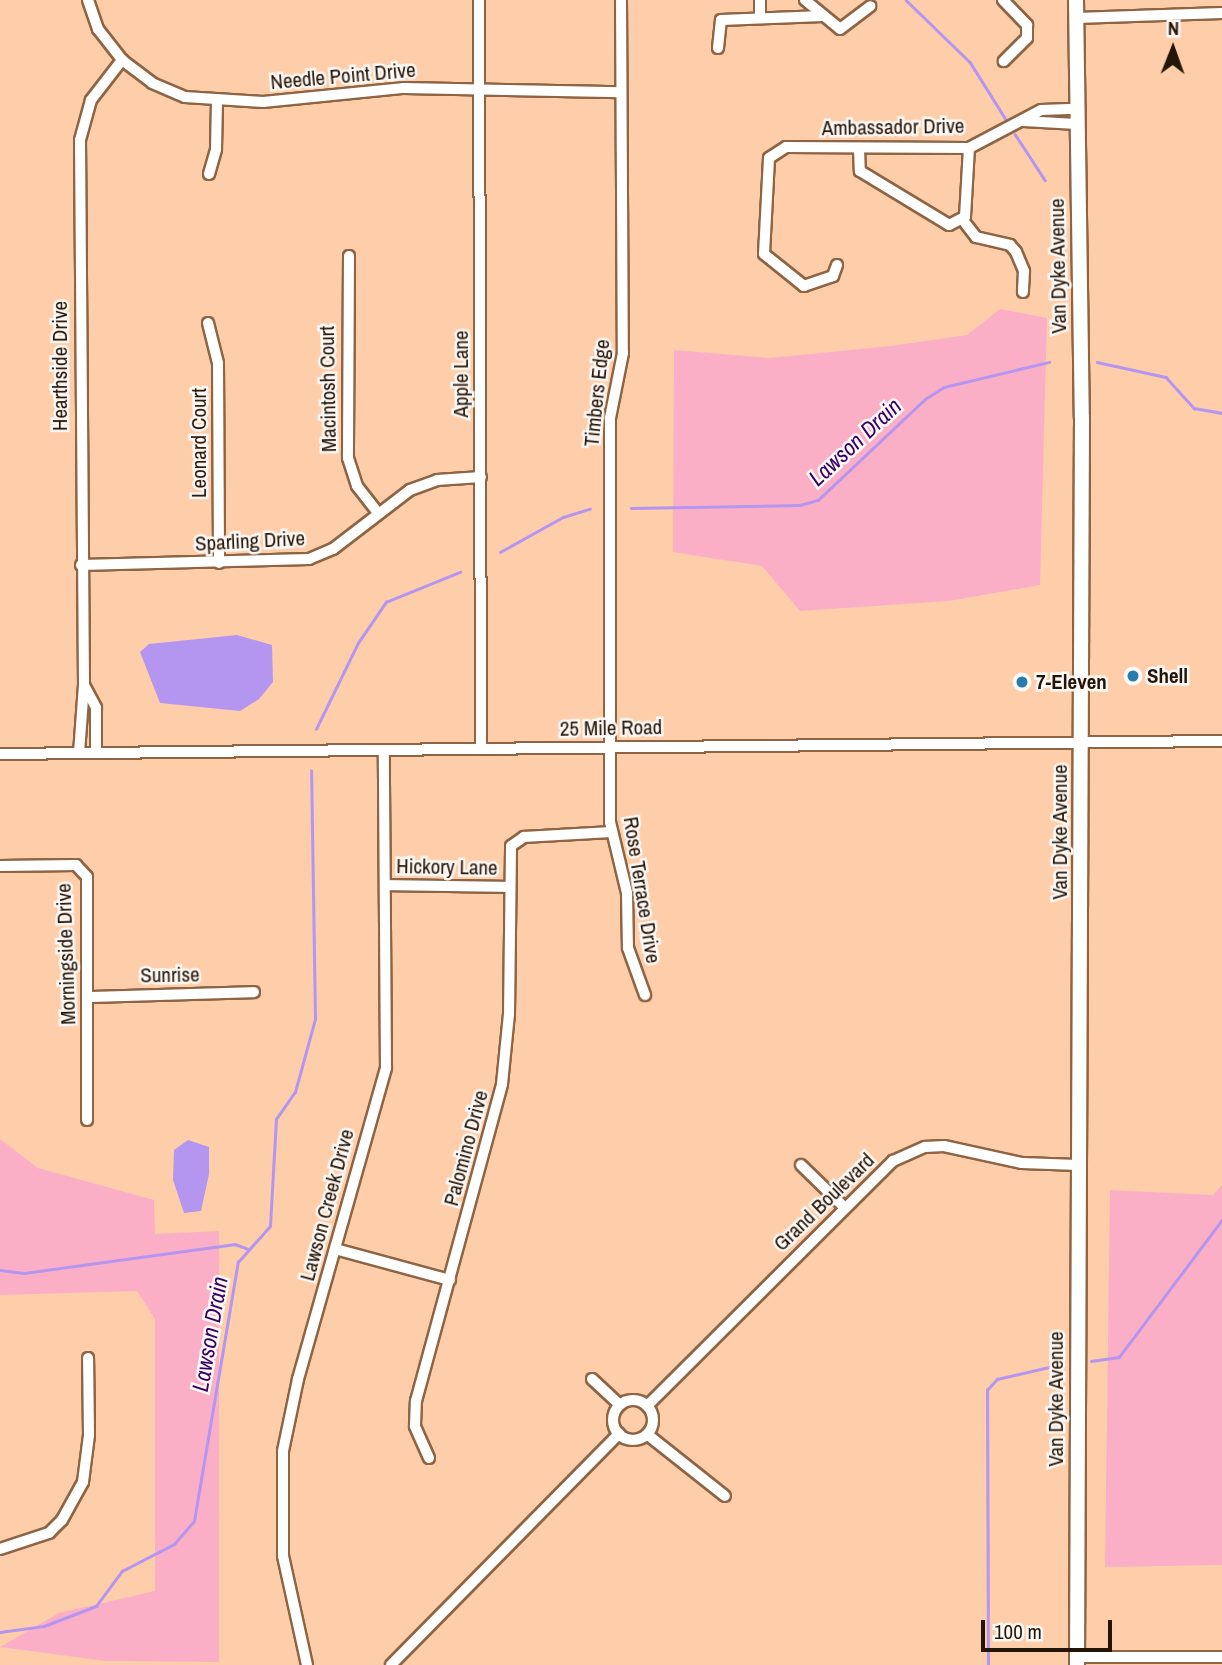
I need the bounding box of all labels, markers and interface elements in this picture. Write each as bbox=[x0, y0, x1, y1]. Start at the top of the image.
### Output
north arrow bbox=[1138, 14, 1208, 84]
text: N bbox=[1168, 15, 1179, 41]
street label: Needle Point Drive bbox=[269, 57, 417, 95]
street label: Ambassador Drive bbox=[821, 113, 965, 141]
street label: Van Dyke Avenue bbox=[1044, 198, 1072, 334]
street label: Hearthside Drive bbox=[47, 301, 73, 431]
street label: Macintosh Court bbox=[314, 326, 342, 452]
street label: Apple Lane bbox=[448, 330, 474, 418]
street label: Timbers Edge bbox=[579, 338, 615, 448]
street label: Leonard Court bbox=[186, 388, 212, 498]
water label: Lawson Drain bbox=[803, 392, 907, 492]
street label: Sparling Drive bbox=[194, 526, 306, 556]
place label: Shell bbox=[1147, 663, 1188, 689]
marker: Shell bbox=[1125, 668, 1141, 684]
place label: 7-Eleven bbox=[1036, 669, 1107, 695]
marker: 7-Eleven bbox=[1014, 674, 1030, 690]
street label: 25 Mile Road bbox=[560, 715, 662, 741]
street label: Van Dyke Avenue bbox=[1047, 764, 1073, 900]
street label: Rose Terrace Drive bbox=[618, 815, 666, 965]
street label: Hickory Lane bbox=[396, 854, 498, 880]
street label: Morningside Drive bbox=[51, 883, 81, 1025]
street label: Sunrise bbox=[140, 962, 200, 988]
street label: Palomino Drive bbox=[438, 1087, 494, 1209]
street label: Lawson Creek Drive bbox=[295, 1126, 359, 1284]
street label: Grand Boulevard bbox=[768, 1148, 880, 1256]
water label: Lawson Drain bbox=[186, 1274, 234, 1394]
street label: Van Dyke Avenue bbox=[1043, 1331, 1069, 1467]
scale bar bbox=[984, 1606, 1115, 1650]
text: 100 m bbox=[994, 1617, 1042, 1646]

